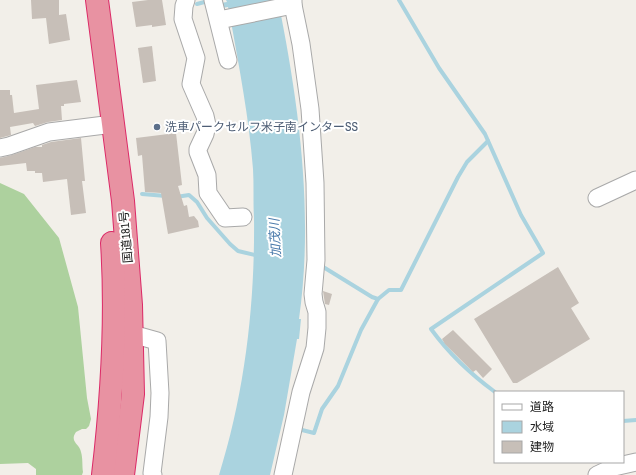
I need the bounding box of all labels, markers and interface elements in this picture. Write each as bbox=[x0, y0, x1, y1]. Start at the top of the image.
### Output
place label: 洗車パークセルフ米子南インターSS bbox=[165, 119, 359, 135]
marker: 洗車パークセルフ米子南インターSS bbox=[152, 122, 162, 132]
street label: 国道181号 bbox=[116, 210, 136, 264]
water label: 加茂川 bbox=[265, 216, 285, 258]
legend bbox=[494, 391, 624, 463]
text: 道路 bbox=[530, 399, 554, 415]
text: 水域 bbox=[530, 419, 554, 435]
text: 建物 bbox=[530, 439, 554, 455]

